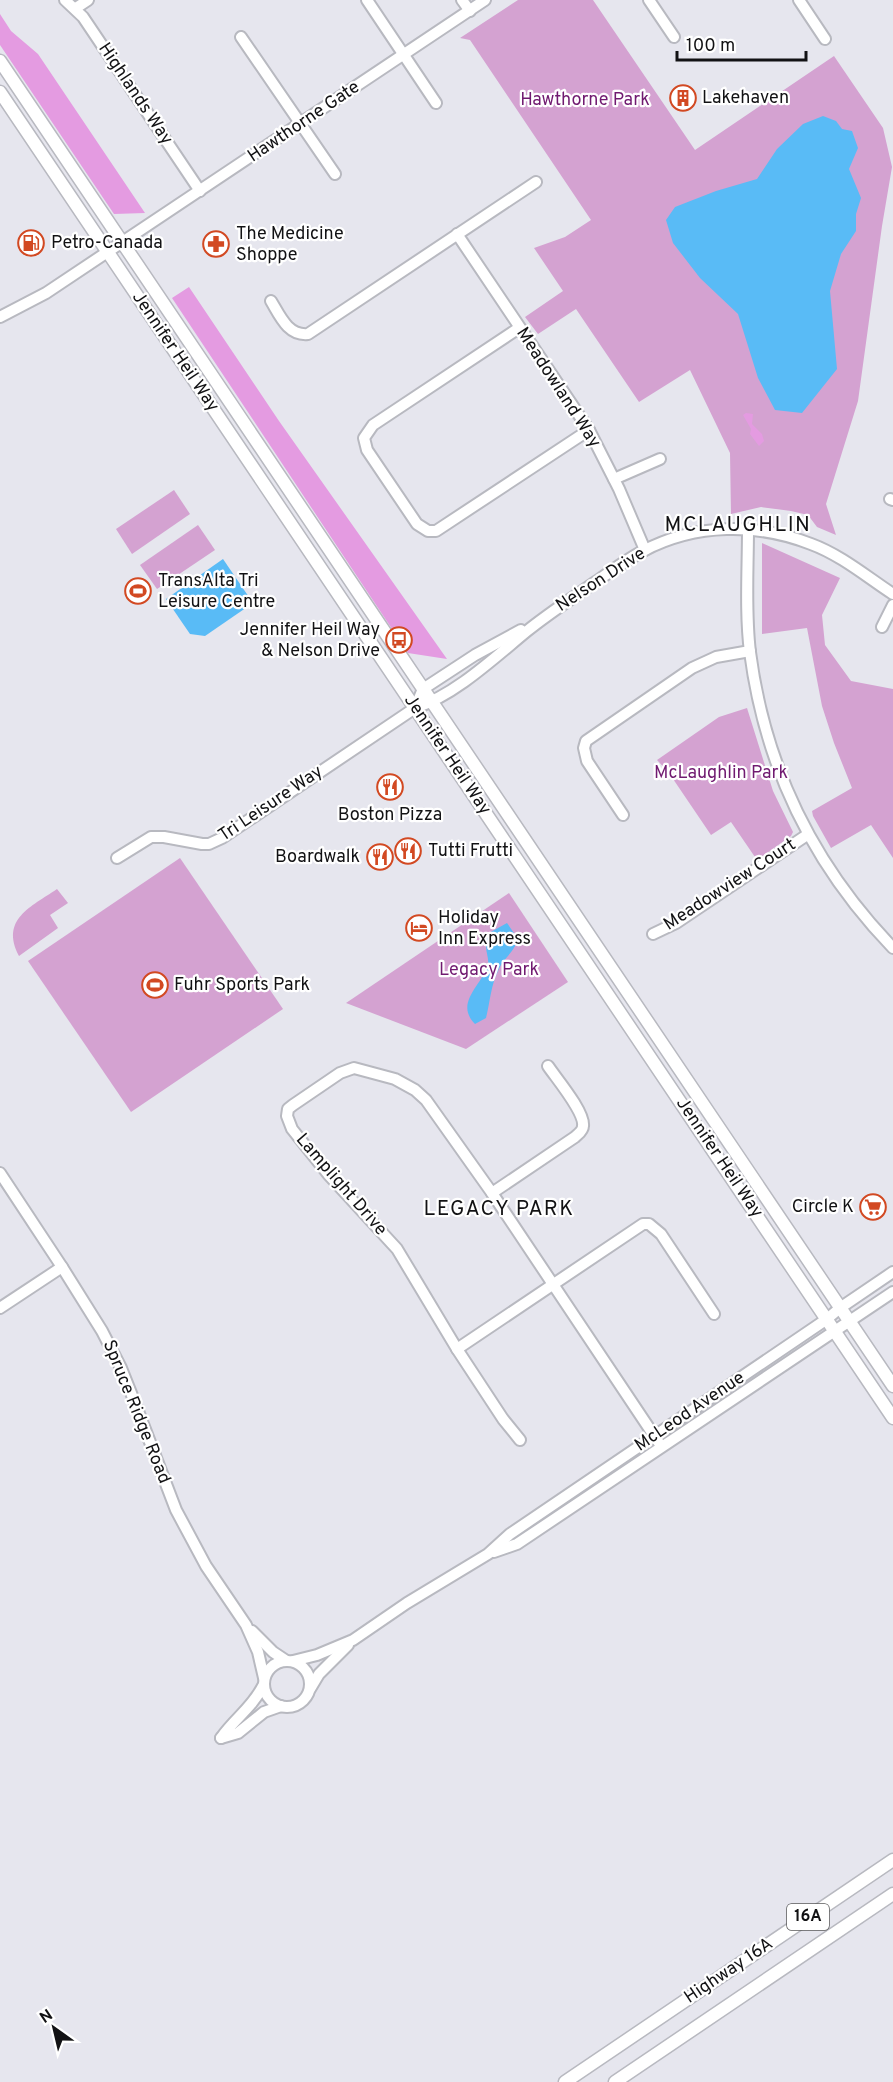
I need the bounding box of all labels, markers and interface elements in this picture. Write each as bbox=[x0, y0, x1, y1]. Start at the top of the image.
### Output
scale bar bbox=[677, 24, 806, 62]
text: 100 m bbox=[686, 35, 735, 58]
street label: Highlands Way bbox=[92, 39, 178, 149]
street label: Hawthorne Gate bbox=[244, 76, 364, 168]
building icon: Lakehaven bbox=[668, 83, 698, 113]
place label: Lakehaven bbox=[702, 87, 789, 110]
park label: Hawthorne Park bbox=[520, 89, 650, 112]
place label: The Medicine Shoppe bbox=[236, 223, 344, 267]
fuel station icon: Petro-Canada bbox=[16, 228, 46, 258]
pharmacy icon: The Medicine Shoppe bbox=[201, 229, 231, 259]
place label: Petro-Canada bbox=[51, 232, 163, 255]
street label: Jennifer Heil Way bbox=[126, 287, 224, 417]
street label: Meadowland Way bbox=[510, 323, 606, 453]
district label: MCLAUGHLIN bbox=[665, 512, 811, 539]
street label: Nelson Drive bbox=[552, 542, 650, 618]
place label: TransAlta Tri Leisure Centre bbox=[158, 570, 275, 614]
sports icon: TransAlta Tri Leisure Centre bbox=[123, 576, 153, 606]
place label: Jennifer Heil Way & Nelson Drive bbox=[239, 619, 380, 663]
bus stop icon: Jennifer Heil Way & Nelson Drive bbox=[384, 625, 414, 655]
street label: Jennifer Heil Way bbox=[398, 690, 496, 820]
street label: Tri Leisure Way bbox=[214, 761, 328, 847]
park label: McLaughlin Park bbox=[654, 762, 788, 785]
restaurant icon: Boston Pizza bbox=[375, 772, 405, 802]
place label: Boston Pizza bbox=[338, 804, 442, 827]
street label: Meadowview Court bbox=[659, 834, 801, 936]
restaurant icon: Tutti Frutti bbox=[393, 836, 423, 866]
place label: Tutti Frutti bbox=[428, 840, 513, 863]
restaurant icon: Boardwalk bbox=[365, 842, 395, 872]
place label: Boardwalk bbox=[275, 846, 360, 869]
place label: Holiday Inn Express bbox=[438, 907, 531, 951]
hotel icon: Holiday Inn Express bbox=[404, 913, 434, 943]
park label: Legacy Park bbox=[439, 959, 539, 982]
sports icon: Fuhr Sports Park bbox=[140, 970, 170, 1000]
place label: Fuhr Sports Park bbox=[174, 974, 310, 997]
street label: Jennifer Heil Way bbox=[670, 1093, 768, 1223]
street label: Lamplight Drive bbox=[290, 1129, 392, 1241]
supermarket icon: Circle K bbox=[858, 1192, 888, 1222]
district label: LEGACY PARK bbox=[423, 1196, 575, 1223]
place label: Circle K bbox=[792, 1196, 854, 1219]
street label: Spruce Ridge Road bbox=[97, 1337, 175, 1487]
street label: McLeod Avenue bbox=[631, 1367, 749, 1457]
road number: 16A bbox=[787, 1904, 829, 1930]
street label: Highway 16A bbox=[680, 1933, 778, 2009]
north arrow bbox=[24, 1998, 84, 2058]
text: N bbox=[36, 2006, 57, 2029]

